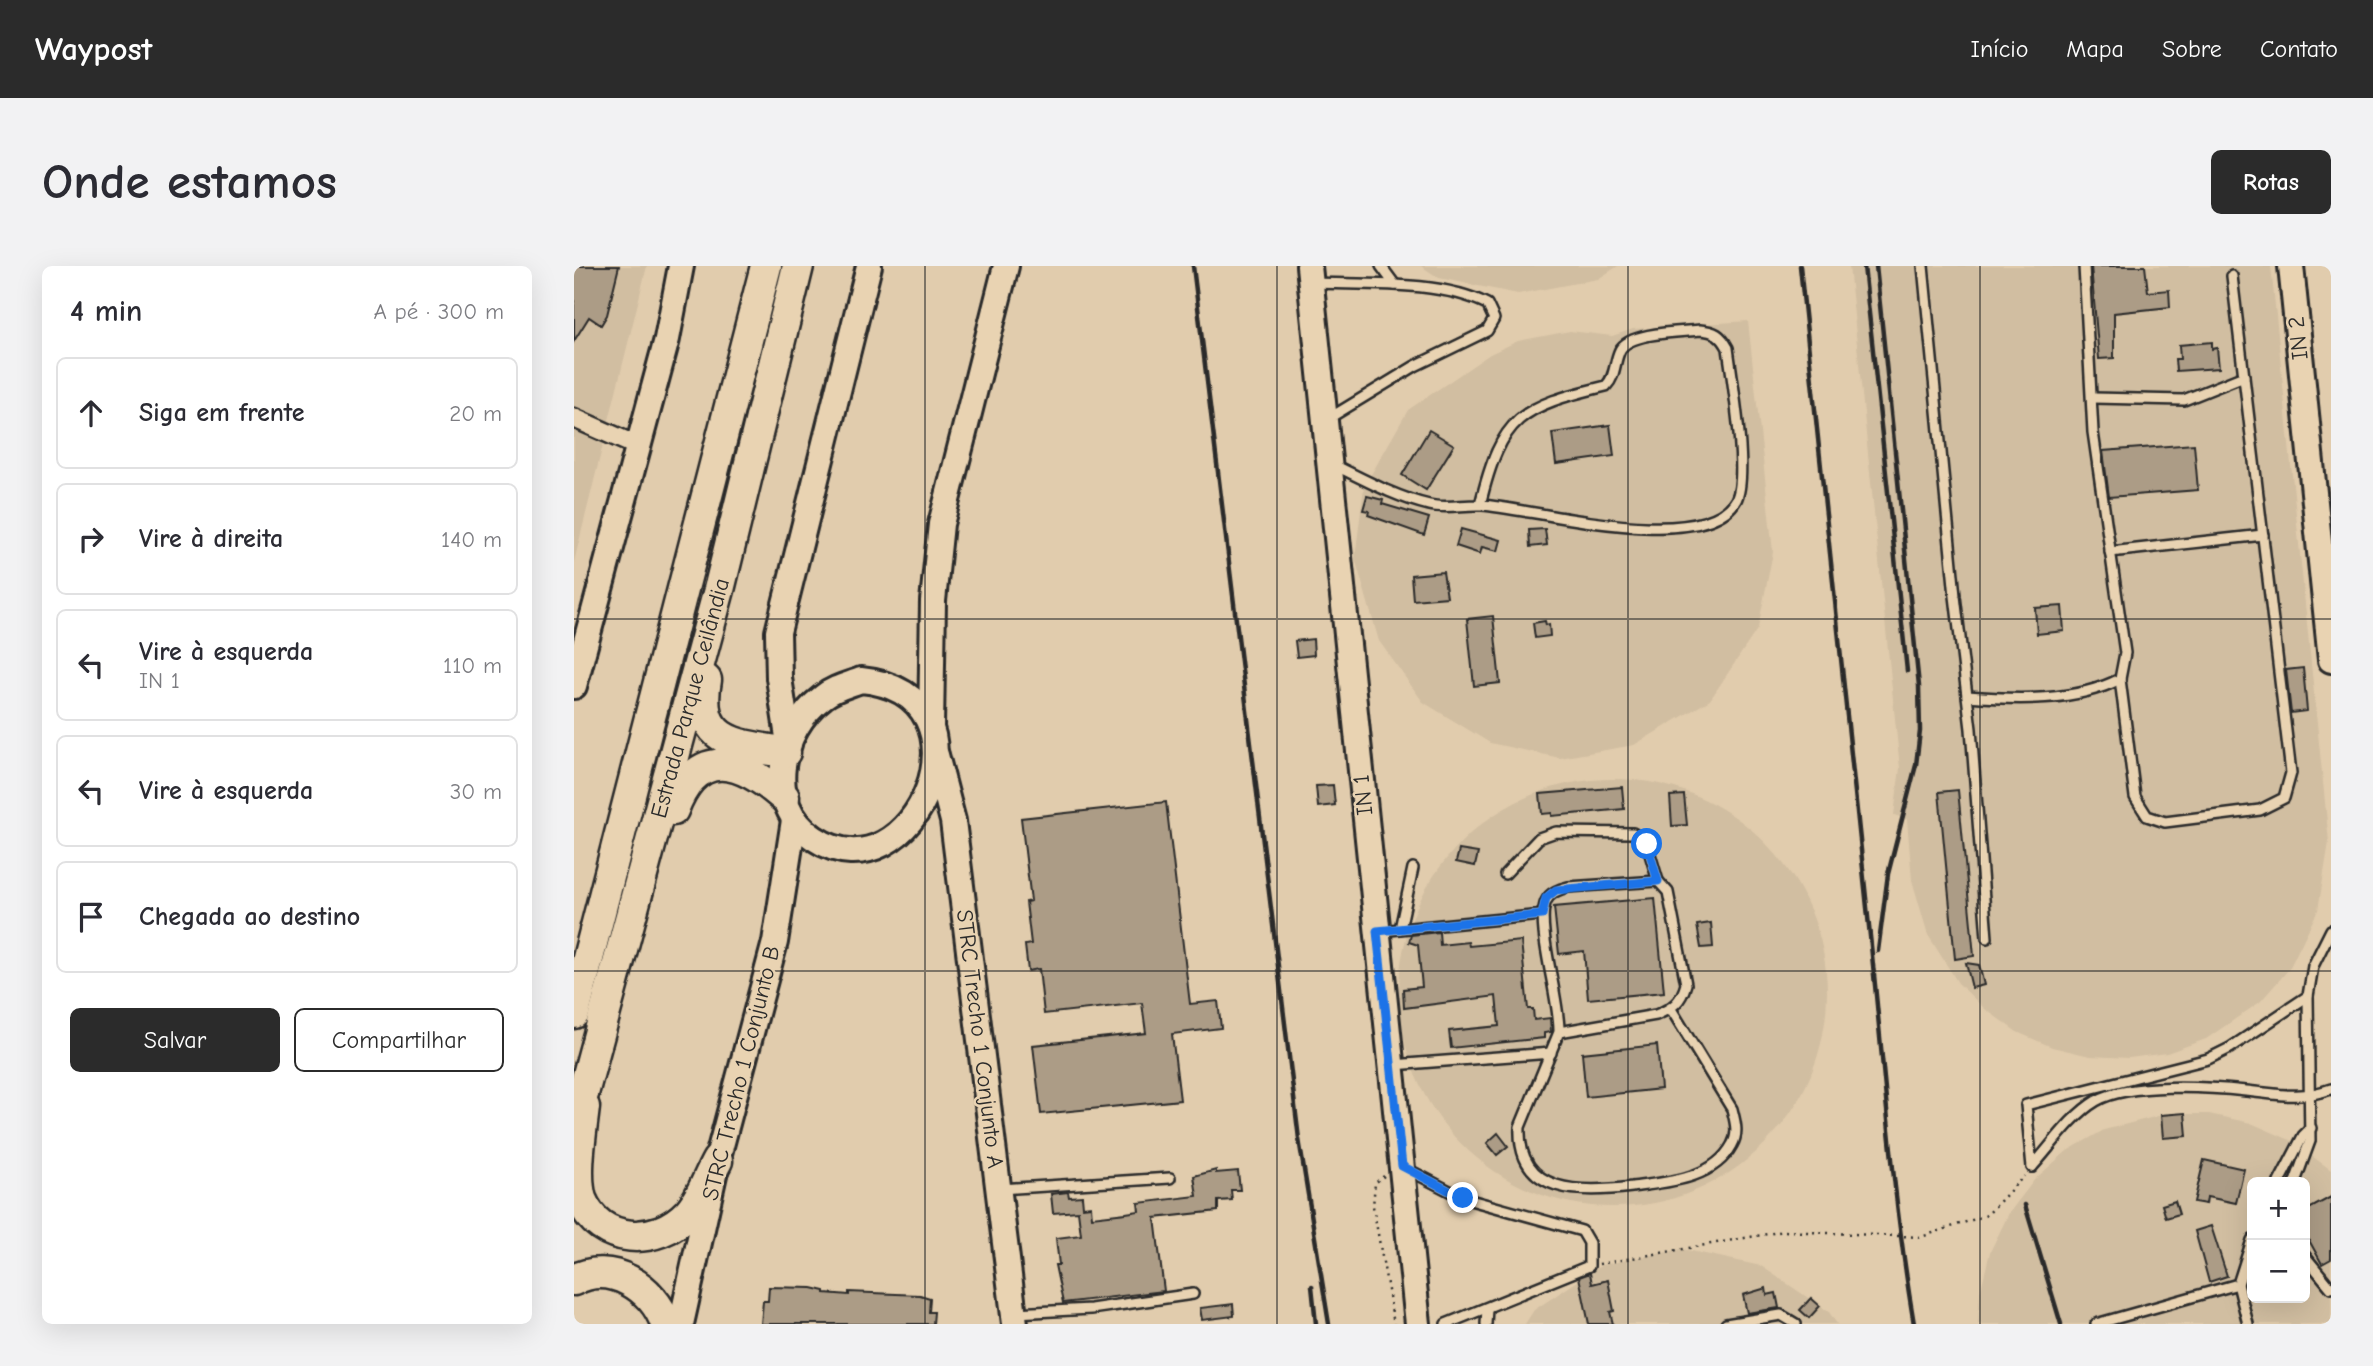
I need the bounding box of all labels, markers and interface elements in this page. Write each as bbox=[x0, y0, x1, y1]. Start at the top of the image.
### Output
text: Waypost bbox=[35, 30, 152, 68]
text: Início bbox=[1970, 35, 2028, 63]
text: Mapa bbox=[2066, 35, 2124, 63]
text: Sobre bbox=[2162, 35, 2222, 63]
text: Contato bbox=[2260, 35, 2338, 63]
button: Rotas bbox=[2211, 150, 2331, 214]
text: Onde estamos bbox=[42, 154, 337, 210]
text: 4 min bbox=[70, 294, 142, 329]
text: A pé · 300 m bbox=[373, 298, 504, 325]
street label: IN 2 bbox=[2282, 315, 2314, 361]
icon: ahead bbox=[72, 394, 110, 432]
text: Siga em frente bbox=[139, 398, 305, 428]
text: 20 m bbox=[449, 400, 502, 427]
icon: right bbox=[72, 520, 110, 558]
text: Vire à direita bbox=[139, 524, 283, 554]
text: 140 m bbox=[441, 526, 502, 553]
street label: Estrada Parque Ceilândia bbox=[645, 575, 735, 821]
text: Vire à esquerda bbox=[139, 637, 313, 667]
icon: left bbox=[72, 646, 110, 684]
text: 110 m bbox=[443, 652, 502, 679]
text: IN 1 bbox=[139, 667, 180, 694]
icon: left bbox=[72, 772, 110, 810]
street label: IN 1 bbox=[1347, 773, 1379, 817]
text: Vire à esquerda bbox=[139, 776, 313, 806]
text: 30 m bbox=[450, 778, 502, 805]
route start bbox=[1631, 828, 1662, 859]
icon: arrive bbox=[72, 898, 110, 936]
text: Chegada ao destino bbox=[139, 902, 360, 932]
street label: STRC Trecho 1 Conjunto A bbox=[951, 908, 1009, 1170]
street label: STRC Trecho 1 Conjunto B bbox=[696, 943, 786, 1203]
button: Salvar bbox=[70, 1008, 280, 1072]
button: Compartilhar bbox=[294, 1008, 504, 1072]
map controls bbox=[2247, 1177, 2310, 1303]
button: + bbox=[2247, 1177, 2310, 1240]
route end bbox=[1447, 1182, 1478, 1213]
button: − bbox=[2247, 1240, 2310, 1303]

